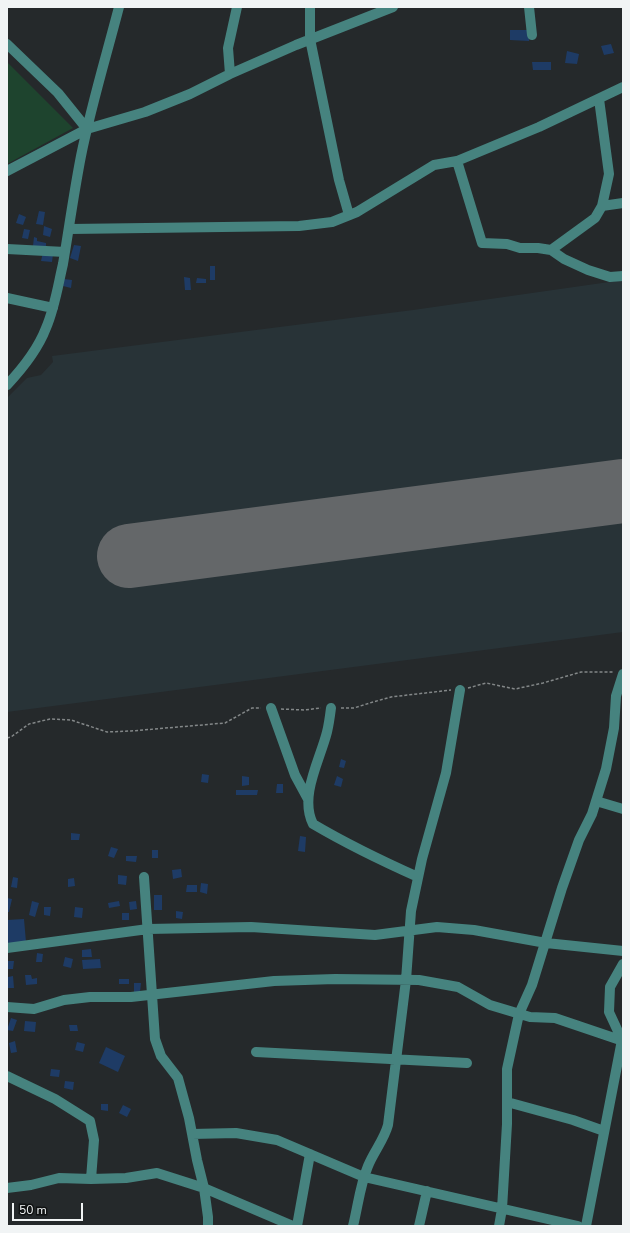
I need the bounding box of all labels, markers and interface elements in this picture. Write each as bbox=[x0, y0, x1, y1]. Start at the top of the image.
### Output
scale bar bbox=[14, 1195, 85, 1221]
text: 50 m bbox=[19, 1202, 47, 1218]

